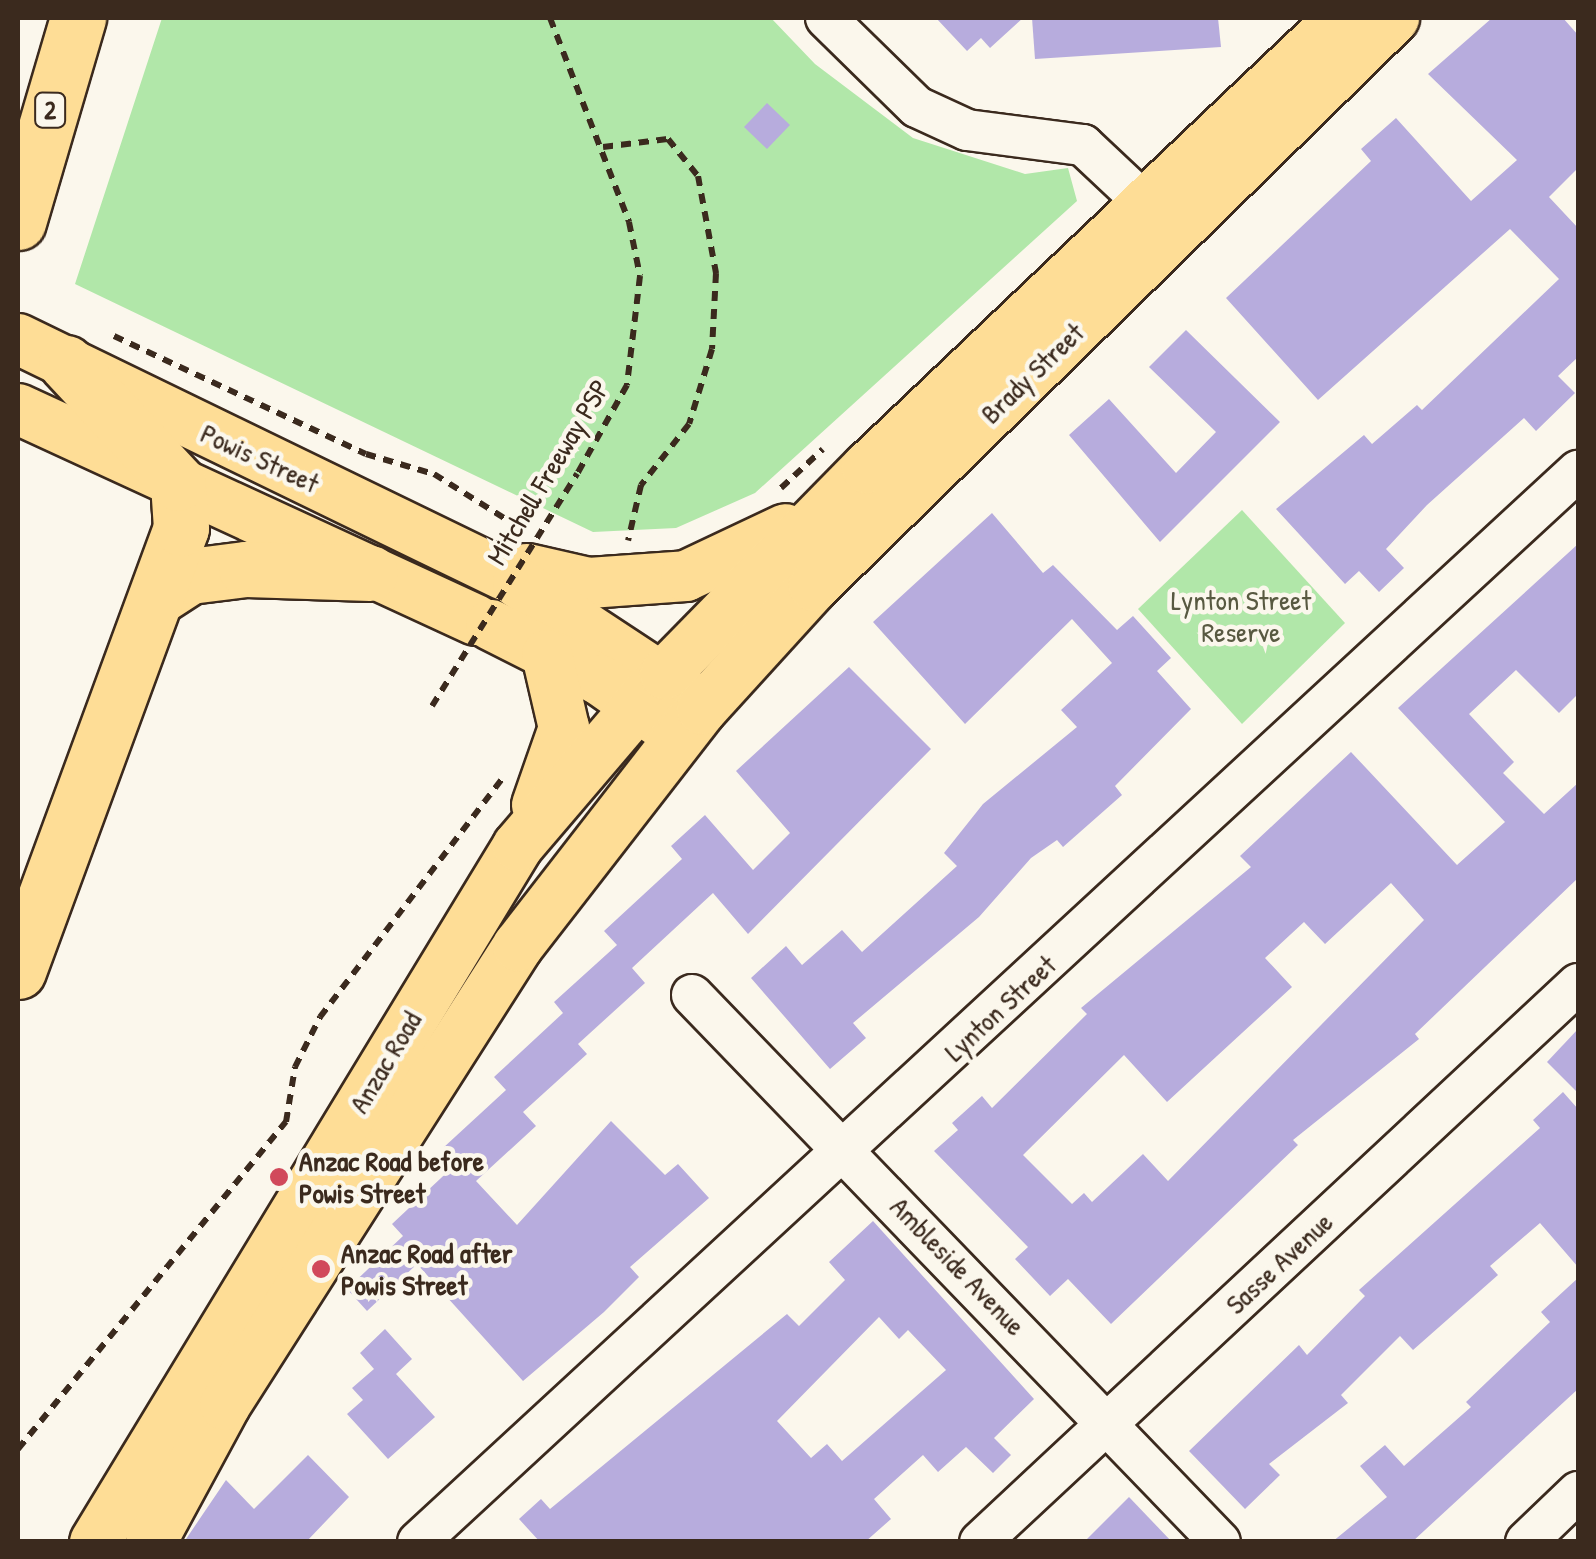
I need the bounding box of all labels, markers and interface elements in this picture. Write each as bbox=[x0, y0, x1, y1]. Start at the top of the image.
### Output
road number: 2 bbox=[32, 90, 68, 130]
street label: Brady Street bbox=[973, 316, 1091, 430]
street label: Mitchell Freeway PSP bbox=[479, 373, 617, 571]
street label: Powis Street bbox=[196, 416, 324, 500]
park label: Lynton Street Reserve bbox=[1171, 583, 1311, 649]
street label: Lynton Street bbox=[937, 948, 1063, 1068]
street label: Anzac Road bbox=[342, 1005, 428, 1119]
place label: Anzac Road before Powis Street bbox=[299, 1144, 484, 1210]
marker: Anzac Road before Powis Street bbox=[268, 1166, 290, 1188]
street label: Ambleside Avenue bbox=[884, 1190, 1032, 1342]
street label: Sasse Avenue bbox=[1219, 1205, 1339, 1321]
place label: Anzac Road after Powis Street bbox=[341, 1236, 512, 1302]
marker: Anzac Road after Powis Street bbox=[310, 1258, 332, 1280]

